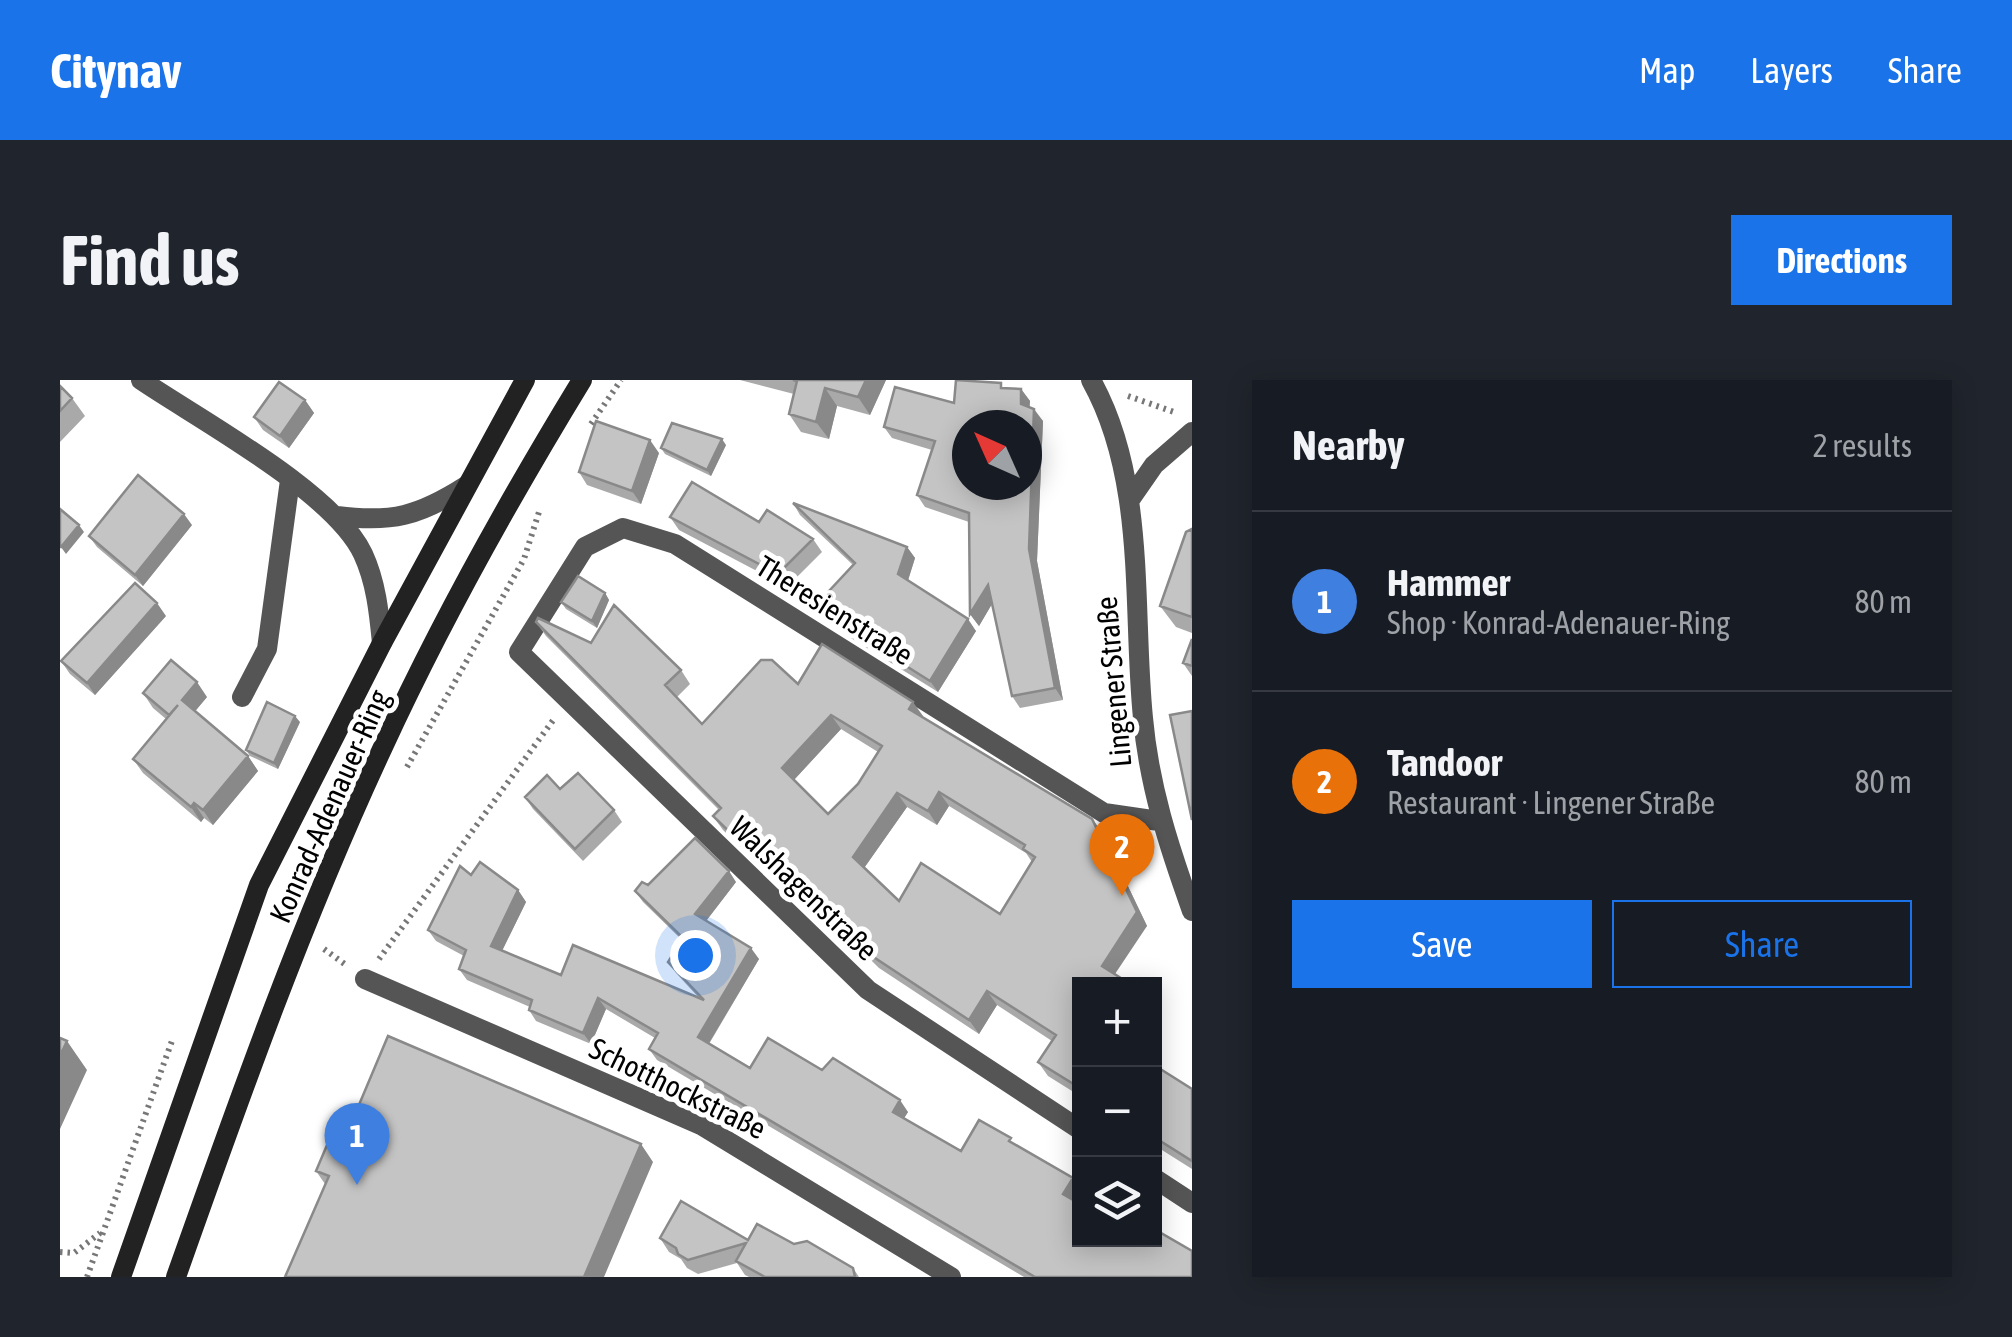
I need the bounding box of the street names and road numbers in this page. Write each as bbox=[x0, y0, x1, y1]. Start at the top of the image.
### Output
street label: Theresienstraße bbox=[751, 548, 919, 672]
street label: Lingener Straße bbox=[1089, 595, 1137, 769]
street label: Konrad-Adenauer-Ring bbox=[262, 684, 396, 928]
street label: Walshagenstraße bbox=[723, 809, 885, 967]
street label: Schotthockstraße bbox=[584, 1031, 772, 1145]

